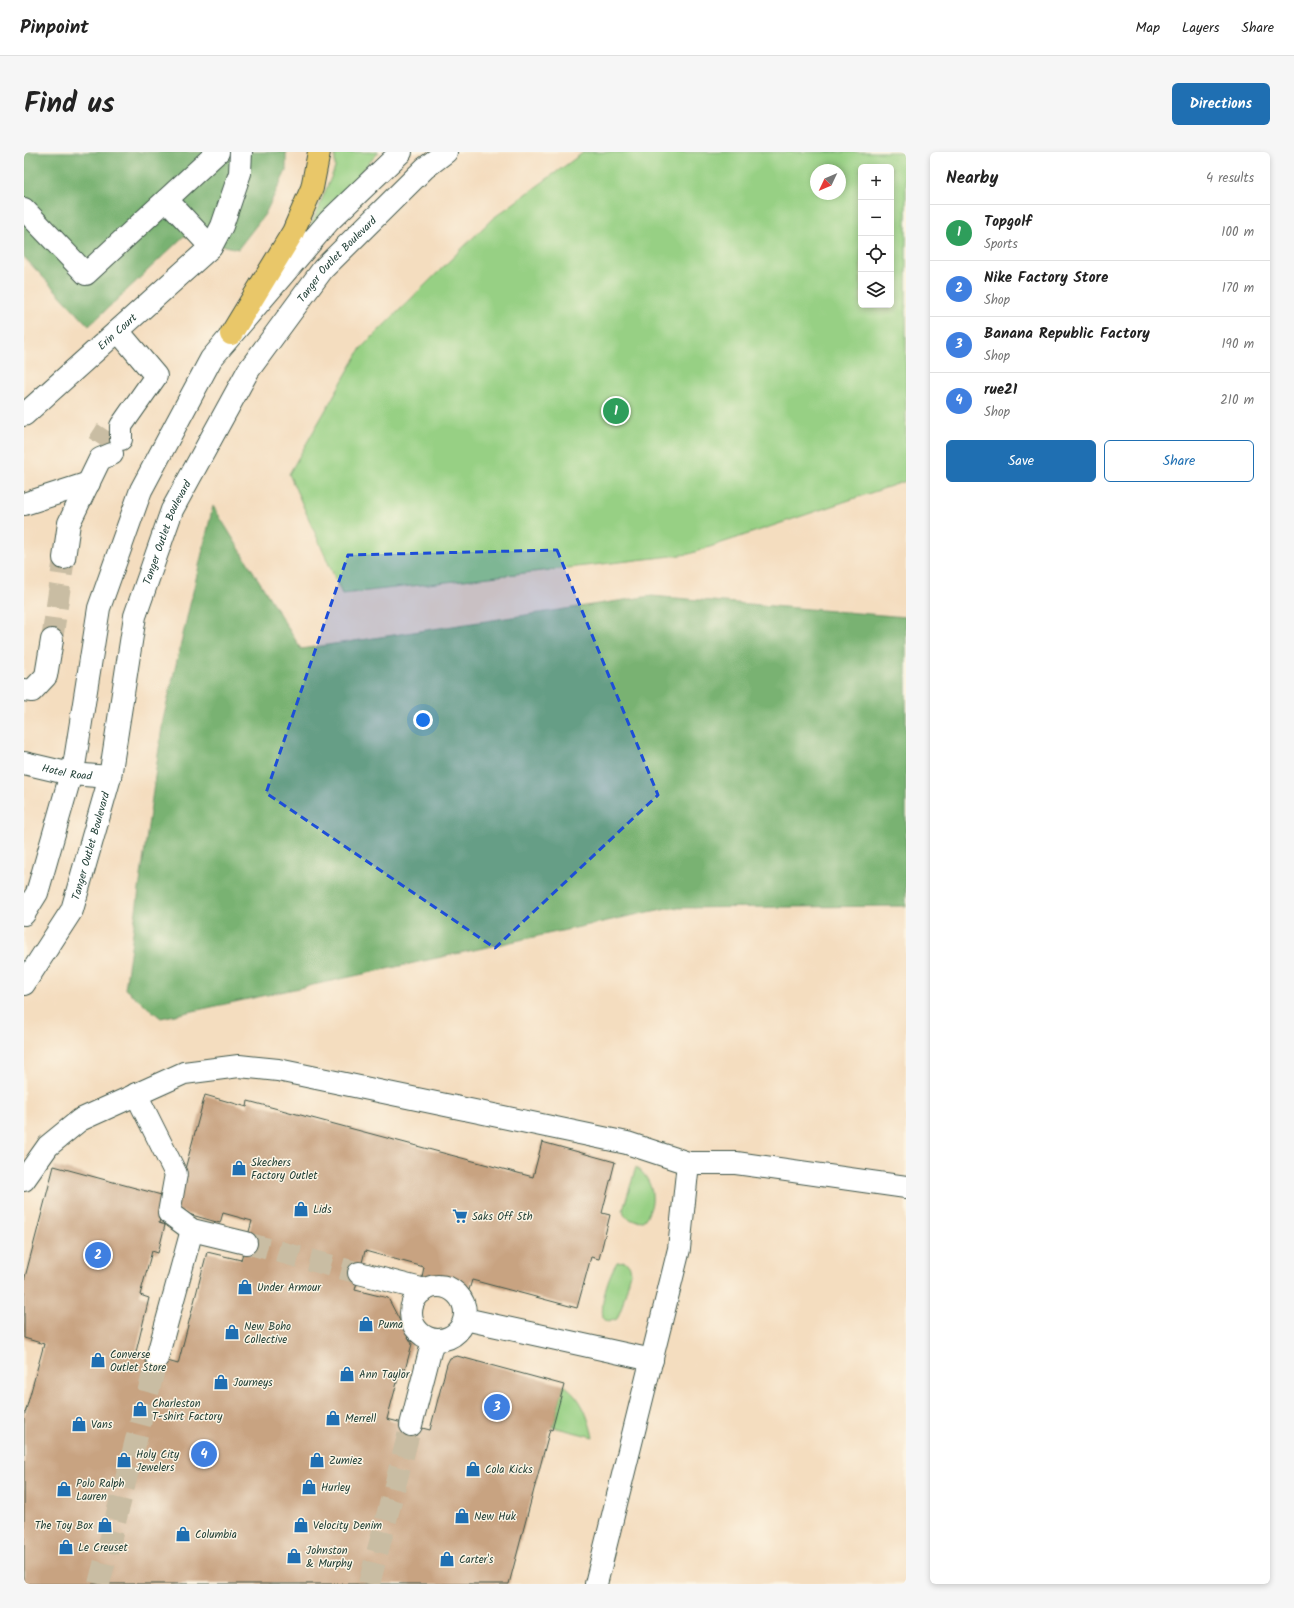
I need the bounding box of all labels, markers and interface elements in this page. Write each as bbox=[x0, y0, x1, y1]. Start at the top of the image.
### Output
text: Pinpoint bbox=[20, 13, 89, 43]
text: Map bbox=[1136, 17, 1160, 39]
text: Layers bbox=[1182, 17, 1220, 39]
text: Share bbox=[1242, 17, 1274, 39]
text: Find us bbox=[24, 82, 115, 127]
button: Directions bbox=[1172, 83, 1270, 125]
north arrow bbox=[810, 164, 846, 200]
map controls bbox=[858, 164, 894, 308]
button: + bbox=[858, 164, 894, 200]
text: Nearby bbox=[946, 165, 998, 192]
text: 4 results bbox=[1206, 168, 1254, 189]
button: − bbox=[858, 200, 894, 236]
text: Topgolf bbox=[984, 210, 1032, 234]
street label: Tanger Outlet Boulevard bbox=[293, 212, 382, 307]
text: 1 bbox=[957, 222, 961, 243]
text: 100 m bbox=[1221, 222, 1254, 243]
text: Sports bbox=[984, 234, 1018, 255]
button: locate bbox=[858, 236, 894, 272]
text: Nike Factory Store bbox=[984, 266, 1108, 290]
button: layers bbox=[858, 272, 894, 308]
text: 2 bbox=[955, 278, 963, 299]
text: 170 m bbox=[1222, 278, 1254, 299]
text: Shop bbox=[984, 290, 1010, 311]
street label: Erin Court bbox=[94, 309, 142, 355]
text: Banana Republic Factory bbox=[984, 322, 1150, 346]
text: 3 bbox=[955, 334, 963, 355]
text: 190 m bbox=[1222, 334, 1254, 355]
text: Shop bbox=[984, 346, 1010, 367]
text: rue21 bbox=[984, 378, 1017, 402]
text: 4 bbox=[955, 390, 963, 411]
text: 210 m bbox=[1220, 390, 1254, 411]
pin: 1 bbox=[603, 396, 629, 426]
text: Shop bbox=[984, 402, 1010, 423]
button: Save bbox=[946, 440, 1096, 482]
button: Share bbox=[1104, 440, 1254, 482]
street label: Tanger Outlet Boulevard bbox=[139, 477, 197, 588]
your location bbox=[413, 710, 433, 730]
street label: Hotel Road bbox=[40, 759, 93, 786]
street label: Tanger Outlet Boulevard bbox=[67, 789, 115, 902]
place label: Skechers Factory Outlet bbox=[251, 1154, 318, 1185]
shop icon: Skechers Factory Outlet bbox=[230, 1159, 248, 1177]
shop icon: Lids bbox=[292, 1200, 310, 1218]
place label: Lids bbox=[313, 1201, 332, 1219]
supermarket icon: Saks Off 5th bbox=[451, 1207, 469, 1225]
place label: Saks Off 5th bbox=[472, 1208, 533, 1226]
pin: 2 bbox=[85, 1240, 111, 1270]
shop icon: Under Armour bbox=[236, 1278, 254, 1296]
place label: Under Armour bbox=[257, 1279, 322, 1297]
shop icon: Puma bbox=[357, 1315, 375, 1333]
place label: Puma bbox=[378, 1316, 403, 1334]
place label: New Boho Collective bbox=[244, 1318, 291, 1349]
shop icon: New Boho Collective bbox=[223, 1323, 241, 1341]
place label: Converse Outlet Store bbox=[110, 1346, 166, 1377]
shop icon: Converse Outlet Store bbox=[89, 1351, 107, 1369]
shop icon: Ann Taylor bbox=[338, 1365, 356, 1383]
place label: Ann Taylor bbox=[359, 1366, 411, 1384]
shop icon: Journeys bbox=[212, 1373, 230, 1391]
place label: Journeys bbox=[233, 1374, 273, 1392]
pin: 3 bbox=[484, 1392, 510, 1422]
place label: Charleston T-shirt Factory bbox=[152, 1395, 223, 1426]
shop icon: Charleston T-shirt Factory bbox=[131, 1400, 149, 1418]
shop icon: Merrell bbox=[324, 1409, 342, 1427]
place label: Merrell bbox=[345, 1410, 377, 1428]
shop icon: Vans bbox=[70, 1415, 88, 1433]
place label: Vans bbox=[91, 1416, 113, 1434]
pin: 4 bbox=[191, 1439, 217, 1469]
place label: Holy City Jewelers bbox=[136, 1446, 180, 1477]
shop icon: Holy City Jewelers bbox=[115, 1451, 133, 1469]
shop icon: Zumiez bbox=[308, 1451, 326, 1469]
place label: Zumiez bbox=[329, 1452, 362, 1470]
shop icon: Cola Kicks bbox=[464, 1460, 482, 1478]
place label: Cola Kicks bbox=[485, 1461, 533, 1479]
place label: Polo Ralph Lauren bbox=[76, 1475, 125, 1506]
shop icon: Hurley bbox=[300, 1478, 318, 1496]
place label: Hurley bbox=[321, 1479, 351, 1497]
shop icon: Polo Ralph Lauren bbox=[55, 1480, 73, 1498]
shop icon: New Huk bbox=[453, 1507, 471, 1525]
place label: New Huk bbox=[474, 1508, 517, 1526]
shop icon: The Toy Box bbox=[96, 1516, 114, 1534]
shop icon: Velocity Denim bbox=[292, 1516, 310, 1534]
place label: The Toy Box bbox=[35, 1517, 93, 1535]
place label: Velocity Denim bbox=[313, 1517, 382, 1535]
shop icon: Columbia bbox=[174, 1525, 192, 1543]
place label: Columbia bbox=[195, 1526, 237, 1544]
shop icon: Le Creuset bbox=[57, 1538, 75, 1556]
place label: Le Creuset bbox=[78, 1539, 128, 1557]
place label: Johnston & Murphy bbox=[306, 1542, 353, 1573]
shop icon: Johnston & Murphy bbox=[285, 1547, 303, 1565]
shop icon: Carter's bbox=[438, 1550, 456, 1568]
place label: Carter's bbox=[459, 1551, 494, 1569]

